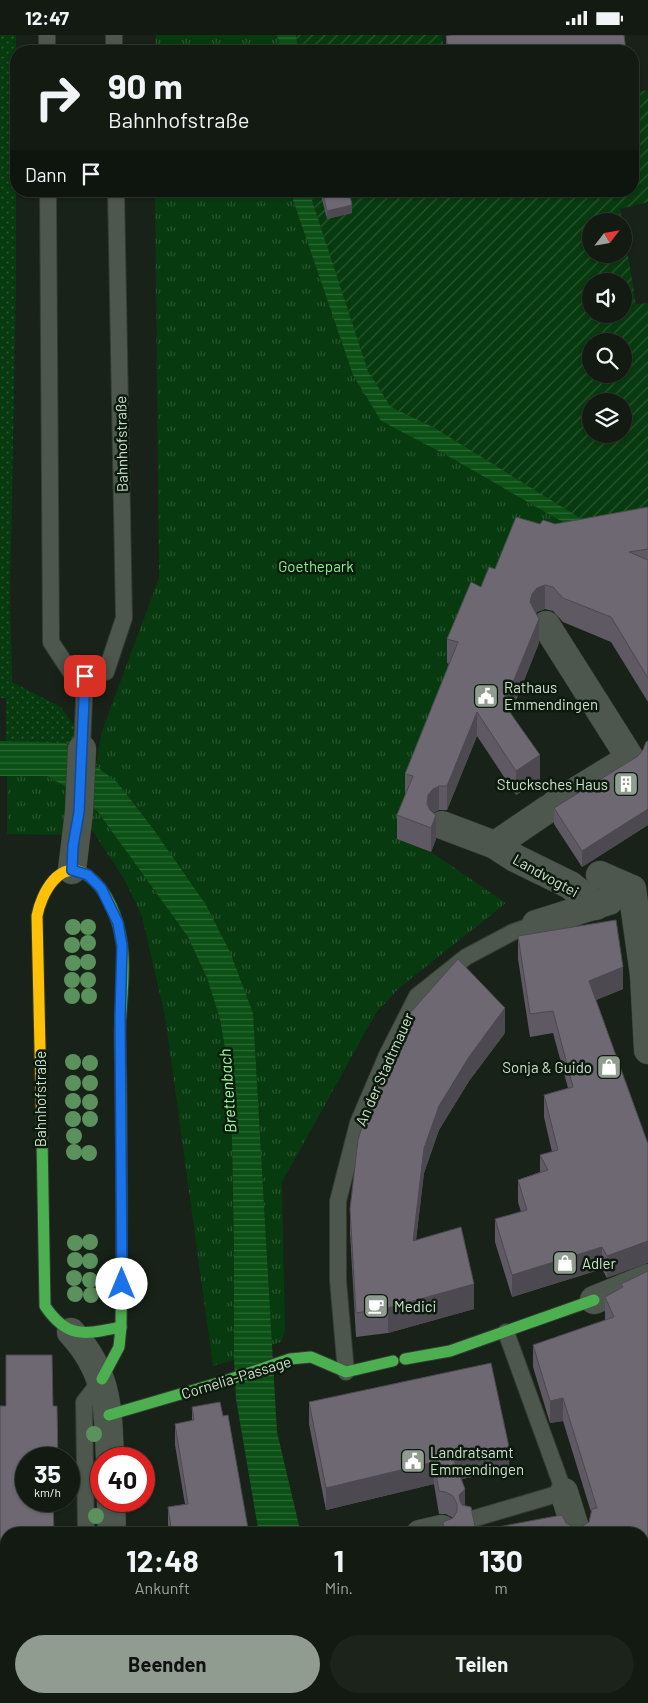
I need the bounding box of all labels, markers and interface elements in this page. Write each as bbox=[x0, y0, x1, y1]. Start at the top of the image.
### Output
text: 12:47 bbox=[25, 6, 69, 29]
text: 90 m bbox=[108, 64, 183, 106]
icon: right bbox=[25, 65, 90, 130]
text: Bahnhofstraße bbox=[108, 106, 249, 132]
icon: arrive bbox=[77, 160, 105, 188]
text: Dann bbox=[25, 163, 67, 186]
north arrow bbox=[582, 213, 632, 263]
map controls bbox=[582, 213, 632, 443]
button: sound bbox=[582, 273, 632, 323]
button: search bbox=[582, 333, 632, 383]
button: layers bbox=[582, 393, 632, 443]
street label: Bahnhofstraße bbox=[111, 396, 131, 492]
park label: Goethepark bbox=[278, 557, 354, 575]
pin bbox=[64, 655, 106, 697]
icon: arrive bbox=[71, 662, 99, 690]
place label: Rathaus Emmendingen bbox=[504, 678, 598, 713]
public building icon: Rathaus Emmendingen bbox=[473, 683, 499, 709]
building icon: Stucksches Haus bbox=[613, 771, 639, 797]
place label: Stucksches Haus bbox=[497, 775, 608, 793]
street label: Landvogtei bbox=[510, 850, 582, 900]
street label: An der Stadtmauer bbox=[351, 1009, 417, 1128]
water label: Brettenbach bbox=[215, 1048, 239, 1134]
street label: Bahnhofstraße bbox=[31, 1051, 49, 1147]
shop icon: Sonja & Guido bbox=[596, 1054, 622, 1080]
place label: Sonja & Guido bbox=[502, 1058, 592, 1076]
shop icon: Adler bbox=[552, 1250, 578, 1276]
place label: Adler bbox=[582, 1254, 617, 1272]
position arrow bbox=[95, 1257, 147, 1309]
cafe icon: Medici bbox=[363, 1293, 389, 1319]
place label: Medici bbox=[394, 1297, 436, 1315]
street label: Cornelia-Passage bbox=[179, 1352, 293, 1402]
place label: Landratsamt Emmendingen bbox=[430, 1443, 524, 1478]
speed limit sign: 40 bbox=[90, 1447, 155, 1512]
public building icon: Landratsamt Emmendingen bbox=[400, 1448, 426, 1474]
text: 35 bbox=[34, 1458, 61, 1488]
text: km/h bbox=[34, 1485, 61, 1499]
text: 12:48 bbox=[126, 1542, 199, 1578]
text: 1 bbox=[334, 1542, 344, 1578]
text: 130 bbox=[479, 1542, 523, 1578]
text: Ankunft bbox=[135, 1578, 190, 1597]
text: Min. bbox=[325, 1578, 353, 1597]
text: m bbox=[494, 1578, 508, 1597]
button: Beenden bbox=[15, 1635, 320, 1693]
button: Teilen bbox=[330, 1635, 634, 1693]

